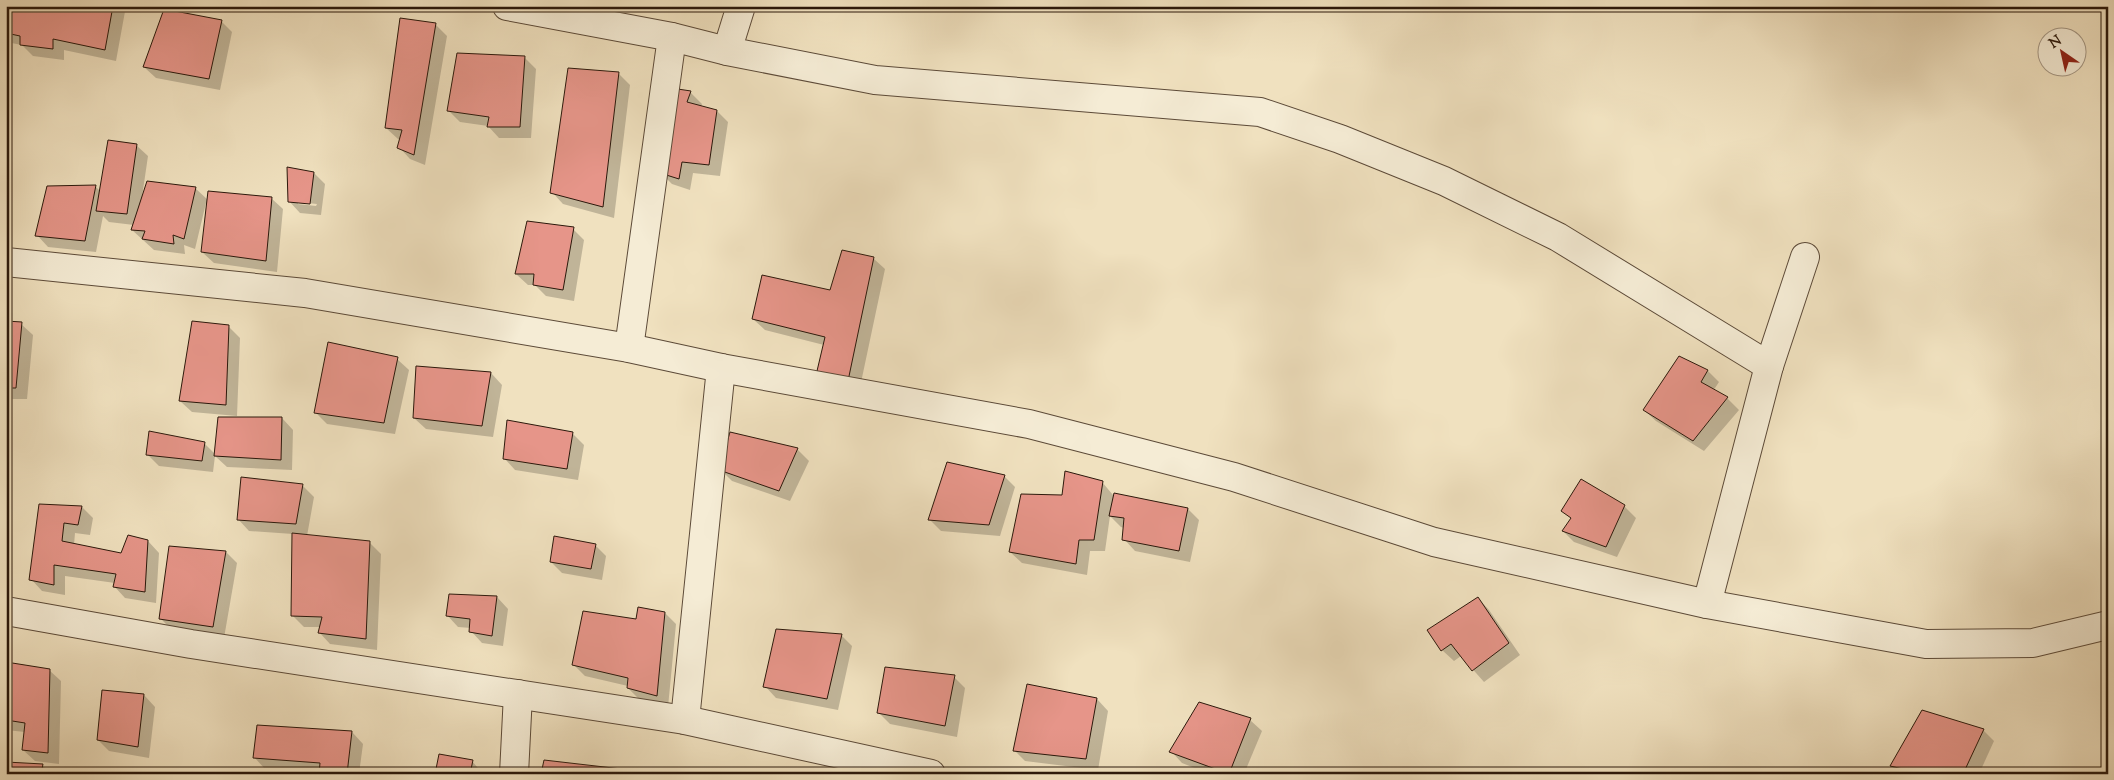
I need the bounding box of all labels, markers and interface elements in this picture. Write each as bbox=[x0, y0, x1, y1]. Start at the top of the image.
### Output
north arrow bbox=[2036, 28, 2086, 78]
text: N bbox=[2046, 31, 2066, 54]

